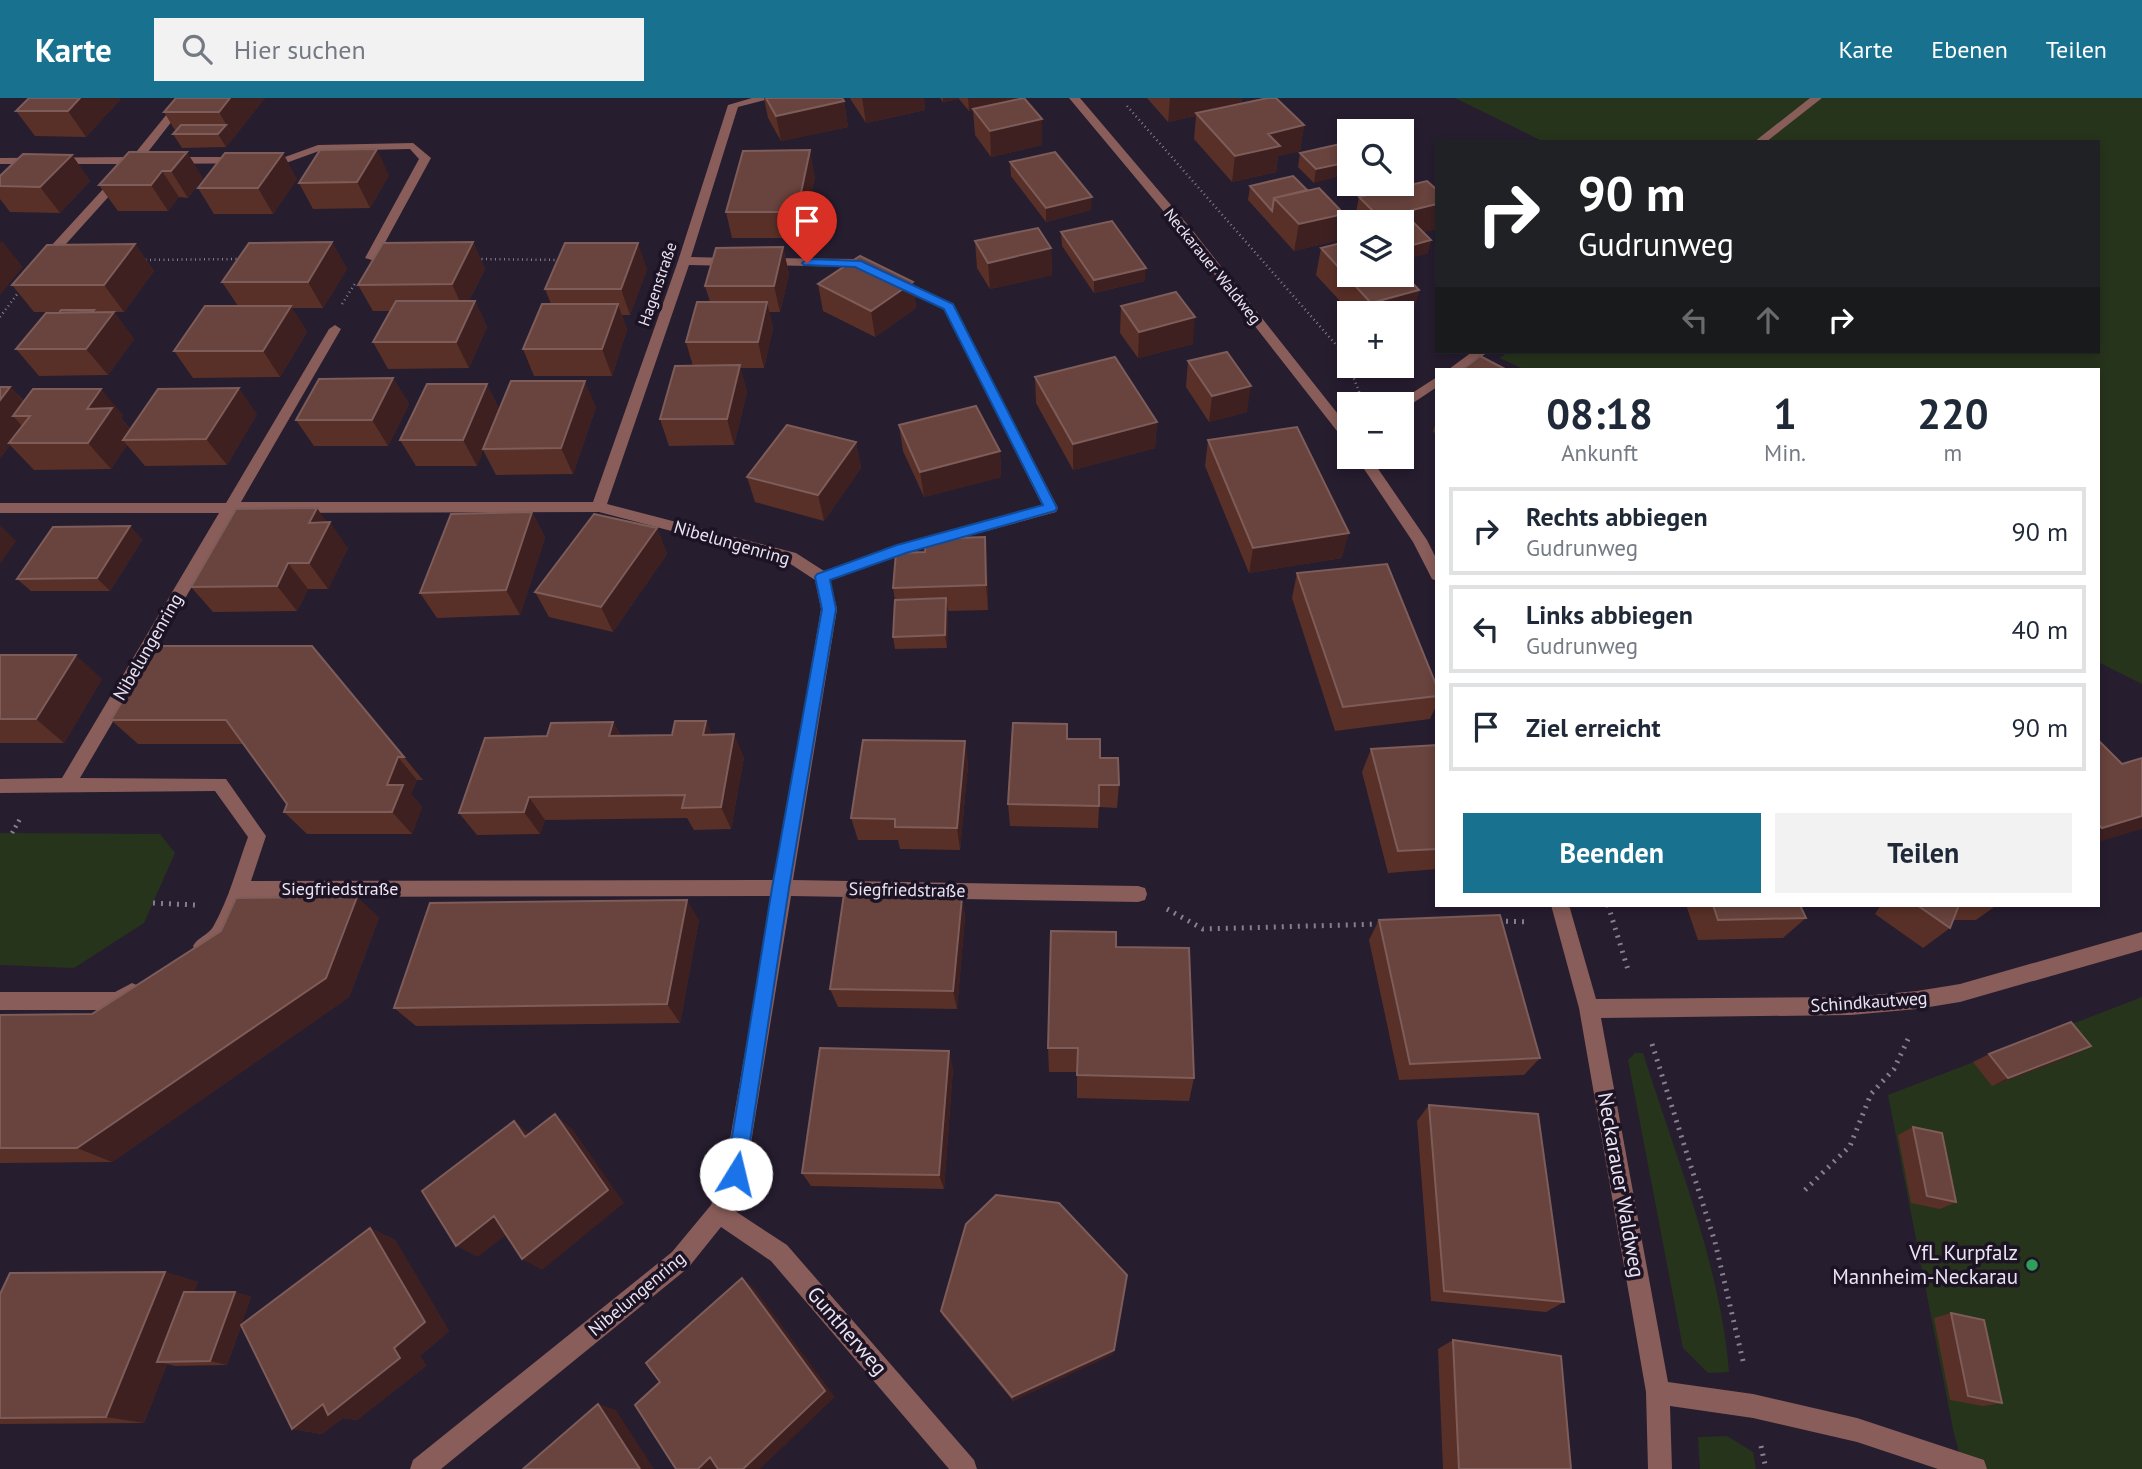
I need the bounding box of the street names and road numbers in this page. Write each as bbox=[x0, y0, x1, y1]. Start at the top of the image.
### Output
street label: Neckarauer Waldweg bbox=[1160, 204, 1266, 328]
street label: Hagenstraße bbox=[633, 239, 681, 329]
street label: Nibelungenring bbox=[671, 515, 793, 570]
street label: Nibelungenring bbox=[108, 589, 187, 704]
street label: Siegfriedstraße bbox=[281, 877, 399, 900]
street label: Siegfriedstraße bbox=[848, 877, 966, 902]
street label: Schindkautweg bbox=[1810, 986, 1928, 1017]
street label: Neckarauer Waldweg bbox=[1592, 1090, 1651, 1280]
street label: Nibelungenring bbox=[583, 1246, 690, 1341]
street label: Guntherweg bbox=[801, 1281, 893, 1381]

